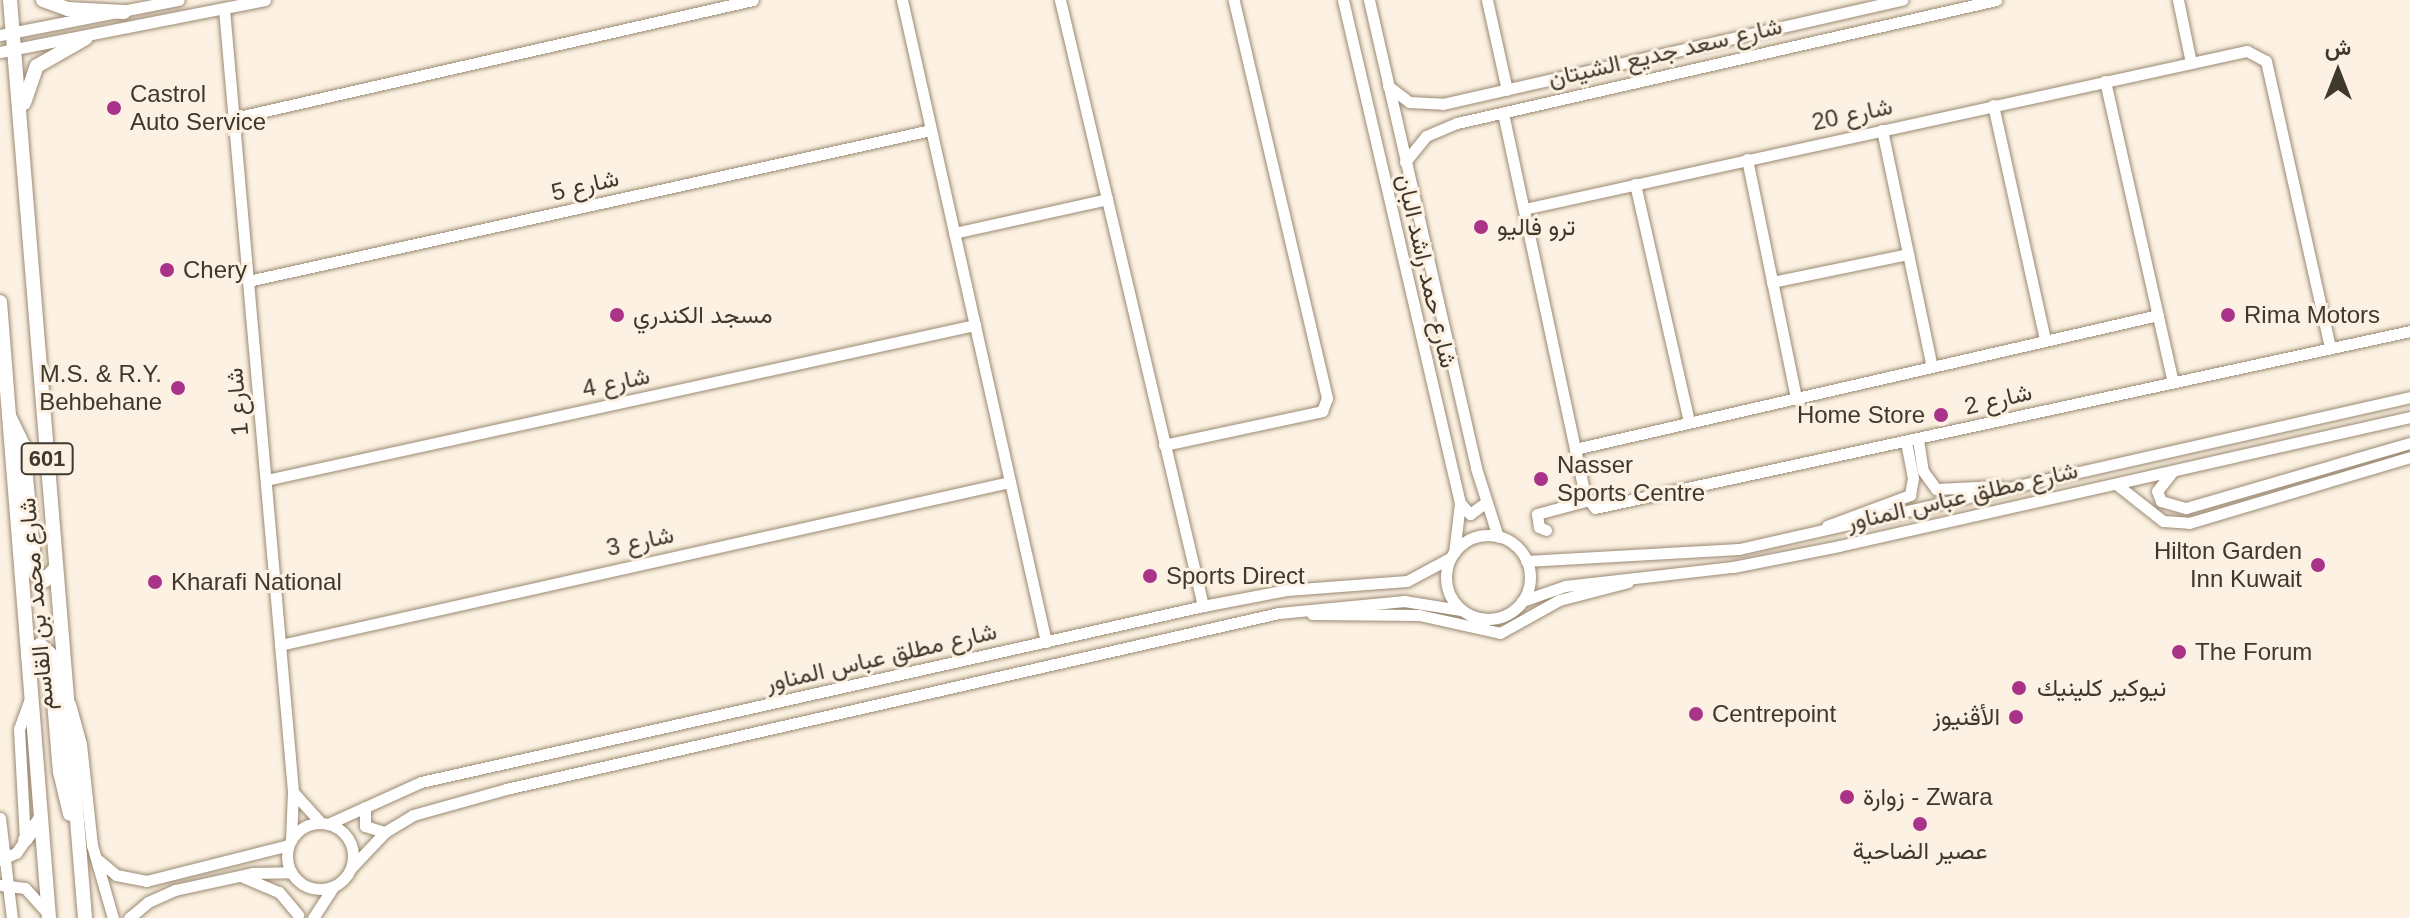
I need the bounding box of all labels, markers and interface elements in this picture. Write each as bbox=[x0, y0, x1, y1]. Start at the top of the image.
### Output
street label: شارع سعد جديع الشيتان bbox=[1545, 11, 1785, 93]
north arrow bbox=[2298, 32, 2378, 112]
text: ش bbox=[2325, 35, 2351, 60]
place label: Castrol Auto Service bbox=[130, 80, 266, 136]
street label: شارع 20 bbox=[1809, 91, 1895, 137]
marker: Castrol Auto Service bbox=[105, 99, 123, 117]
street label: شارع 5 bbox=[548, 163, 622, 207]
street label: شارع حمد راشد البان bbox=[1391, 171, 1463, 371]
place label: ترو فاليو bbox=[1497, 213, 1575, 241]
marker: ترو فاليو bbox=[1472, 218, 1490, 236]
place label: Chery bbox=[183, 256, 247, 284]
marker: Chery bbox=[158, 261, 176, 279]
place label: مسجد الكندري bbox=[633, 301, 773, 329]
place label: Rima Motors bbox=[2244, 301, 2380, 329]
marker: مسجد الكندري bbox=[608, 306, 626, 324]
marker: Rima Motors bbox=[2219, 306, 2237, 324]
place label: M.S. & R.Y. Behbehane bbox=[39, 360, 162, 416]
street label: شارع 4 bbox=[580, 361, 652, 403]
street label: شارع 1 bbox=[220, 367, 254, 437]
street label: شارع 2 bbox=[1961, 377, 2035, 421]
marker: M.S. & R.Y. Behbehane bbox=[169, 379, 187, 397]
place label: Home Store bbox=[1797, 401, 1925, 429]
marker: Home Store bbox=[1932, 406, 1950, 424]
road number: 601 bbox=[19, 441, 75, 477]
place label: Nasser Sports Centre bbox=[1557, 451, 1705, 507]
street label: شارع مطلق عباس المناور bbox=[1844, 455, 2080, 537]
marker: Nasser Sports Centre bbox=[1532, 470, 1550, 488]
street label: شارع محمد بن القاسم bbox=[12, 497, 60, 711]
street label: شارع 3 bbox=[604, 520, 676, 562]
place label: Hilton Garden Inn Kuwait bbox=[2154, 537, 2302, 593]
marker: Hilton Garden Inn Kuwait bbox=[2309, 556, 2327, 574]
place label: Sports Direct bbox=[1166, 562, 1305, 590]
marker: Sports Direct bbox=[1141, 567, 1159, 585]
place label: Kharafi National bbox=[171, 568, 342, 596]
marker: Kharafi National bbox=[146, 573, 164, 591]
street label: شارع مطلق عباس المناور bbox=[763, 616, 999, 698]
place label: The Forum bbox=[2195, 638, 2312, 666]
marker: The Forum bbox=[2170, 643, 2188, 661]
place label: نيوكير كلينيك bbox=[2037, 674, 2166, 702]
marker: نيوكير كلينيك bbox=[2008, 677, 2030, 699]
place label: Centrepoint bbox=[1712, 700, 1836, 728]
place label: الأڤنيوز bbox=[1933, 703, 2000, 731]
marker: Centrepoint bbox=[1687, 705, 1705, 723]
marker: الأڤنيوز bbox=[2007, 708, 2025, 726]
place label: زوارة - Zwara bbox=[1863, 783, 1993, 811]
marker: زوارة - Zwara bbox=[1838, 788, 1856, 806]
marker: عصير الضاحية bbox=[1911, 815, 1929, 833]
place label: عصير الضاحية bbox=[1852, 837, 1988, 865]

